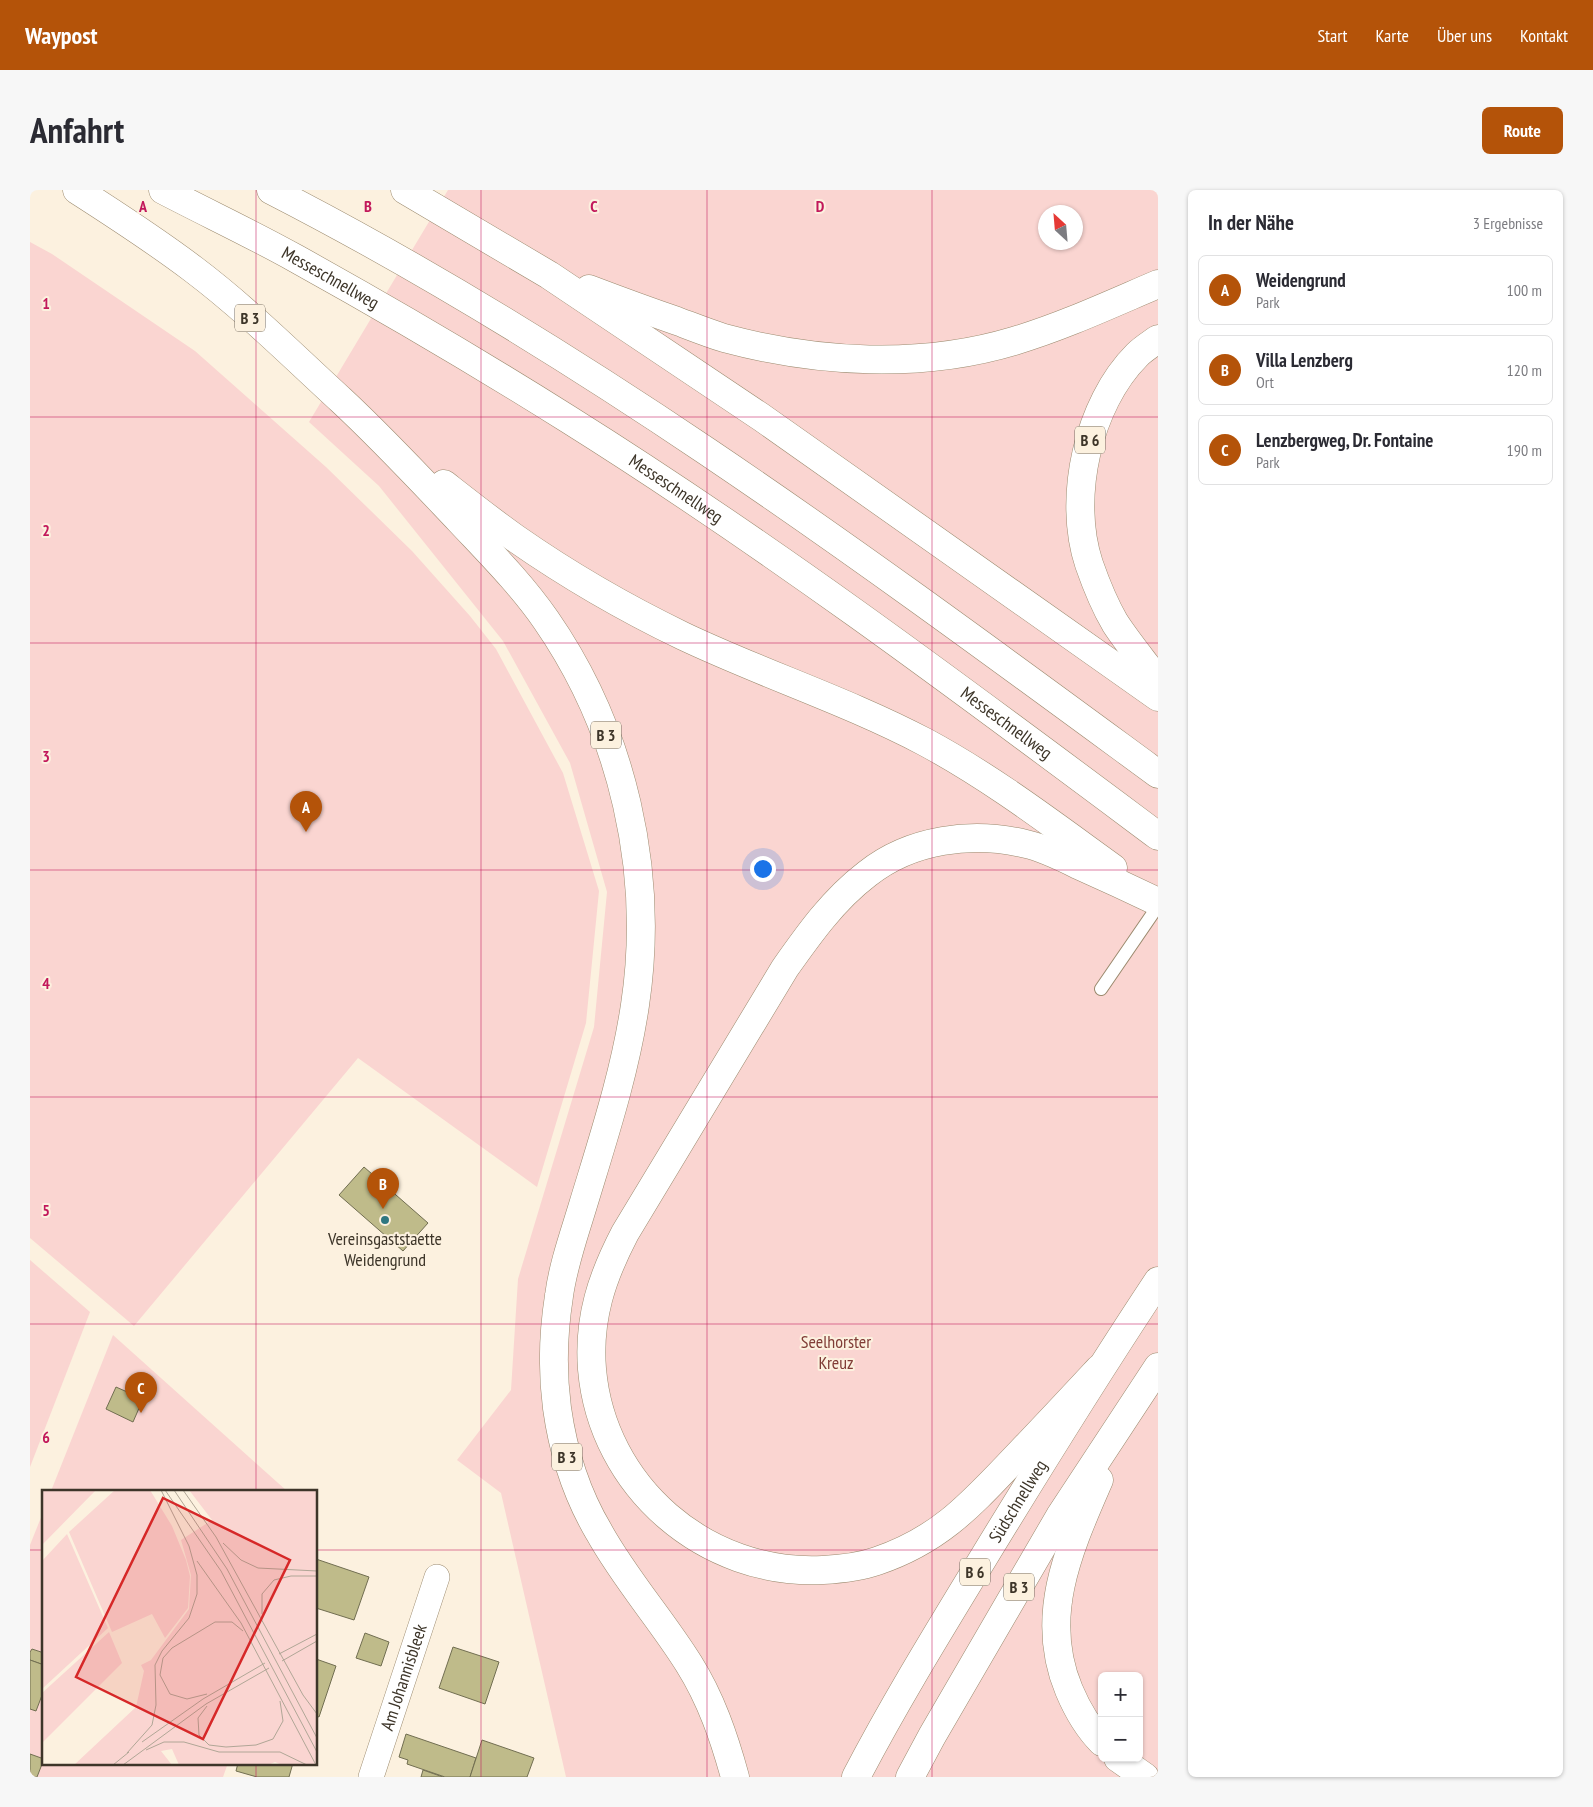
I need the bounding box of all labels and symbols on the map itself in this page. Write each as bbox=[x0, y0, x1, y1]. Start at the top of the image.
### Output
text: A bbox=[138, 196, 148, 216]
text: B bbox=[364, 196, 372, 216]
text: C bbox=[590, 196, 598, 216]
text: D bbox=[816, 196, 825, 216]
north arrow bbox=[1038, 205, 1083, 250]
street label: Messeschnellweg bbox=[278, 241, 383, 314]
text: 1 bbox=[42, 293, 50, 313]
road number: B 3 bbox=[235, 305, 265, 332]
road number: B 6 bbox=[1075, 426, 1105, 454]
street label: Messeschnellweg bbox=[625, 449, 728, 528]
text: 2 bbox=[42, 520, 50, 540]
street label: Messeschnellweg bbox=[956, 681, 1057, 764]
road number: B 3 bbox=[591, 722, 621, 748]
text: 3 bbox=[42, 746, 50, 766]
pin: A bbox=[290, 791, 322, 832]
your location bbox=[750, 856, 776, 882]
text: 4 bbox=[42, 973, 50, 993]
pin: B bbox=[367, 1168, 399, 1209]
text: 5 bbox=[42, 1200, 50, 1220]
marker: Vereinsgaststaette Weidengrund bbox=[379, 1214, 391, 1226]
place label: Vereinsgaststaette Weidengrund bbox=[327, 1227, 442, 1271]
park label: Seelhorster Kreuz bbox=[801, 1330, 871, 1374]
pin: C bbox=[125, 1372, 157, 1413]
text: 6 bbox=[42, 1427, 50, 1447]
road number: B 3 bbox=[552, 1444, 582, 1470]
street label: Südschnellweg bbox=[984, 1455, 1052, 1547]
inset map bbox=[42, 1490, 318, 1764]
road number: B 6 bbox=[960, 1558, 990, 1585]
road number: B 3 bbox=[1004, 1574, 1034, 1600]
street label: Am Johannisbleek bbox=[375, 1621, 432, 1733]

